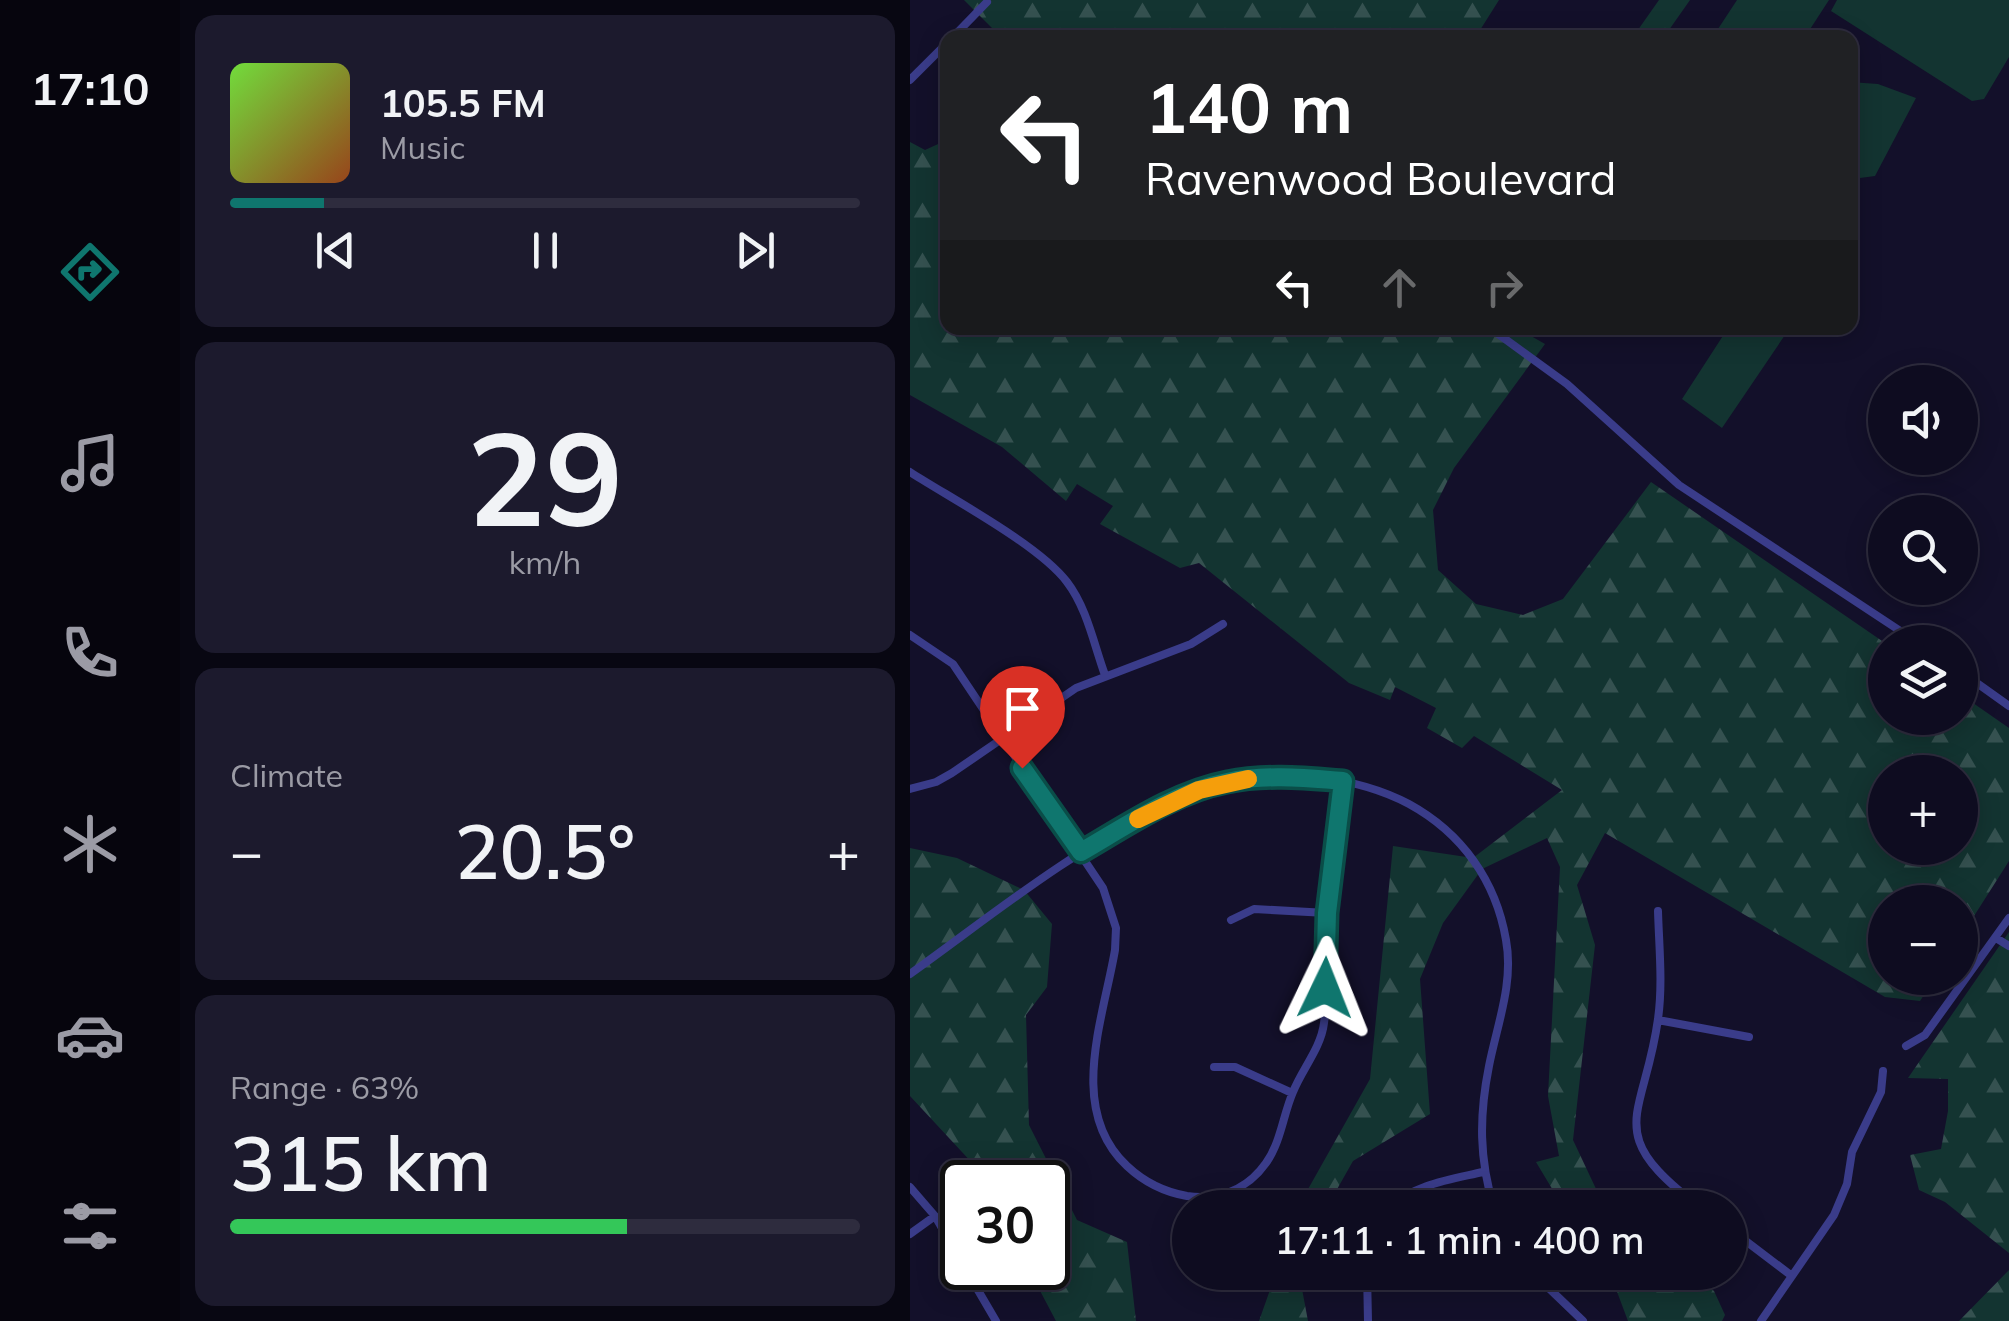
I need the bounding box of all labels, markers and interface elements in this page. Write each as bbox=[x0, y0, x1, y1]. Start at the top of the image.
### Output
text: 17:10 bbox=[30, 60, 150, 116]
text: 140 m bbox=[1145, 63, 1353, 151]
icon: left bbox=[980, 70, 1110, 200]
text: 105.5 FM bbox=[380, 79, 546, 127]
text: Music bbox=[380, 127, 465, 167]
text: Ravenwood Boulevard bbox=[1145, 150, 1617, 206]
icon: previous bbox=[308, 223, 363, 278]
icon: pause bbox=[518, 223, 573, 278]
icon: next bbox=[728, 223, 783, 278]
icon: directions bbox=[55, 237, 125, 307]
icon: left bbox=[1267, 260, 1322, 315]
icon: ahead bbox=[1372, 260, 1427, 315]
icon: right bbox=[1477, 260, 1532, 315]
map controls bbox=[1868, 365, 1978, 995]
button: sound bbox=[1868, 365, 1978, 475]
text: 29 bbox=[467, 395, 623, 559]
icon: music bbox=[55, 428, 125, 498]
button: search bbox=[1868, 495, 1978, 605]
text: km/h bbox=[509, 542, 581, 582]
icon: phone bbox=[55, 618, 125, 688]
button: layers bbox=[1868, 625, 1978, 735]
pin bbox=[980, 666, 1065, 769]
icon: arrive bbox=[995, 681, 1050, 736]
text: Climate bbox=[230, 755, 343, 795]
button: + bbox=[1868, 755, 1978, 865]
text: 20.5° bbox=[455, 804, 635, 898]
icon: climate bbox=[55, 809, 125, 879]
text: − bbox=[230, 817, 263, 886]
text: + bbox=[827, 817, 860, 886]
button: − bbox=[1868, 885, 1978, 995]
position arrow bbox=[1273, 936, 1377, 1040]
icon: car bbox=[55, 1000, 125, 1070]
text: Range · 63% bbox=[230, 1067, 419, 1107]
text: 315 km bbox=[230, 1116, 492, 1210]
speed limit sign: 30 bbox=[940, 1160, 1070, 1290]
icon: filters bbox=[55, 1191, 125, 1261]
text: 17:11 · 1 min · 400 m bbox=[1274, 1216, 1645, 1264]

